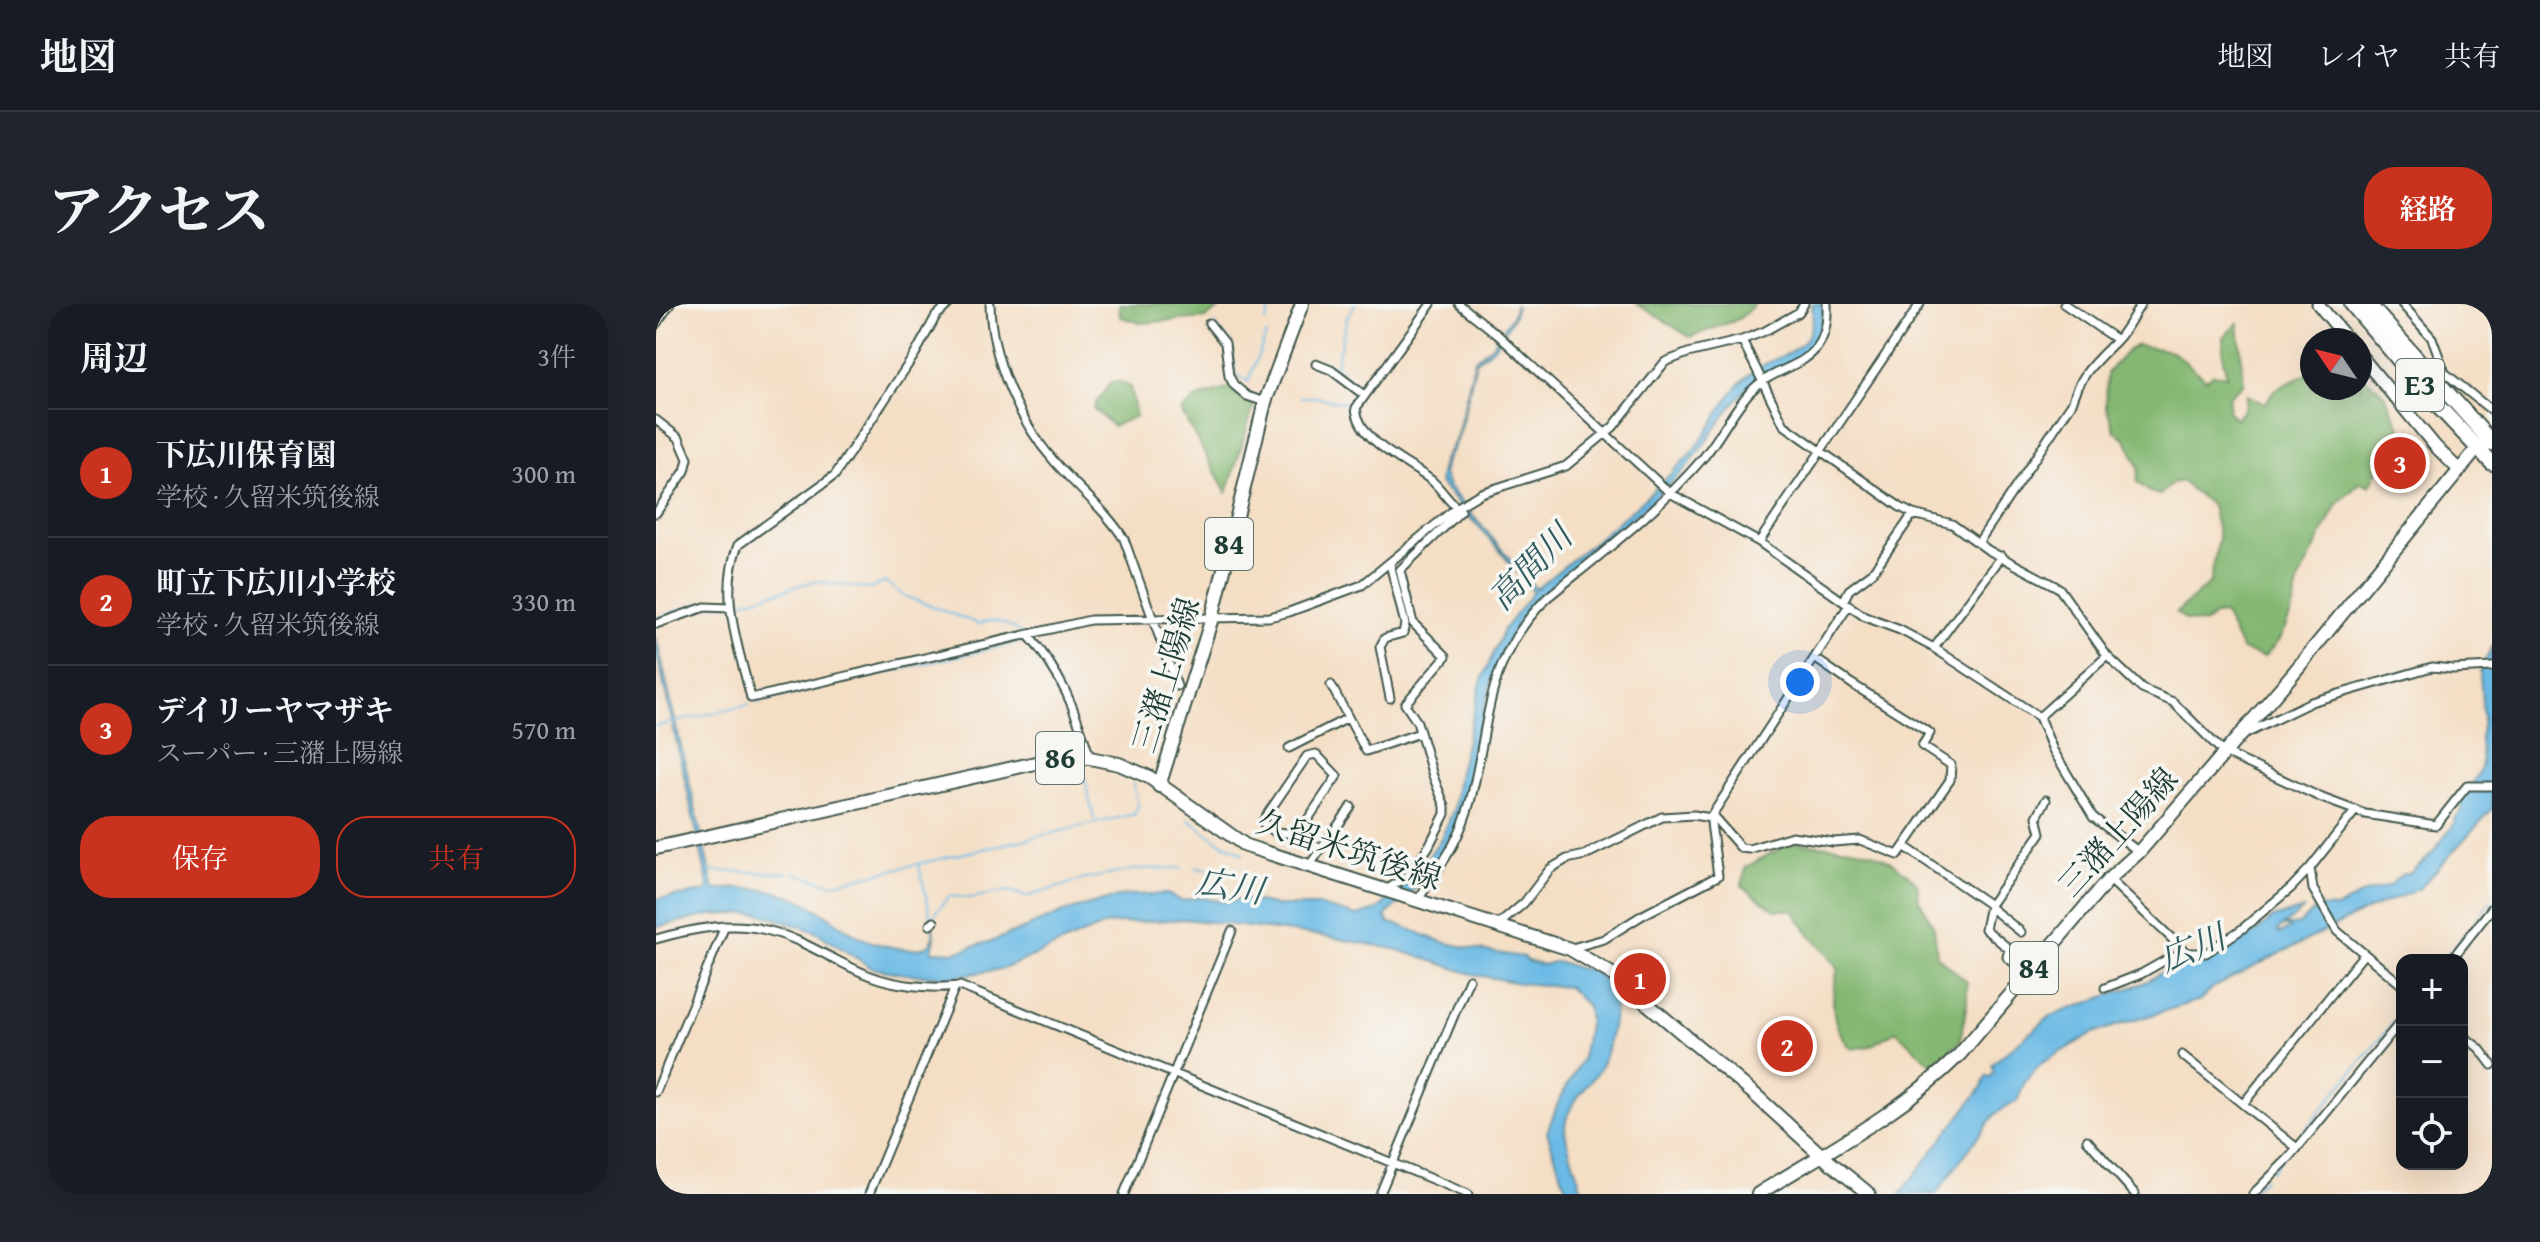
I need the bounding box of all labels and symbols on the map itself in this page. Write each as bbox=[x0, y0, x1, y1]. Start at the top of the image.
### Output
north arrow bbox=[2300, 328, 2372, 400]
road number: E3 bbox=[2396, 359, 2444, 411]
pin: 3 bbox=[2374, 433, 2426, 493]
water label: 高間川 bbox=[1477, 510, 1585, 620]
road number: 84 bbox=[1205, 518, 1253, 570]
street label: 三潴上陽線 bbox=[1120, 591, 1211, 758]
your location bbox=[1780, 662, 1820, 702]
road number: 86 bbox=[1036, 732, 1084, 784]
street label: 三潴上陽線 bbox=[2047, 756, 2189, 907]
street label: 久留米筑後線 bbox=[1251, 798, 1448, 902]
water label: 広川 bbox=[1193, 856, 1271, 916]
water label: 広川 bbox=[2151, 910, 2236, 983]
road number: 84 bbox=[2010, 942, 2058, 994]
pin: 1 bbox=[1614, 949, 1666, 1009]
pin: 2 bbox=[1761, 1016, 1813, 1076]

